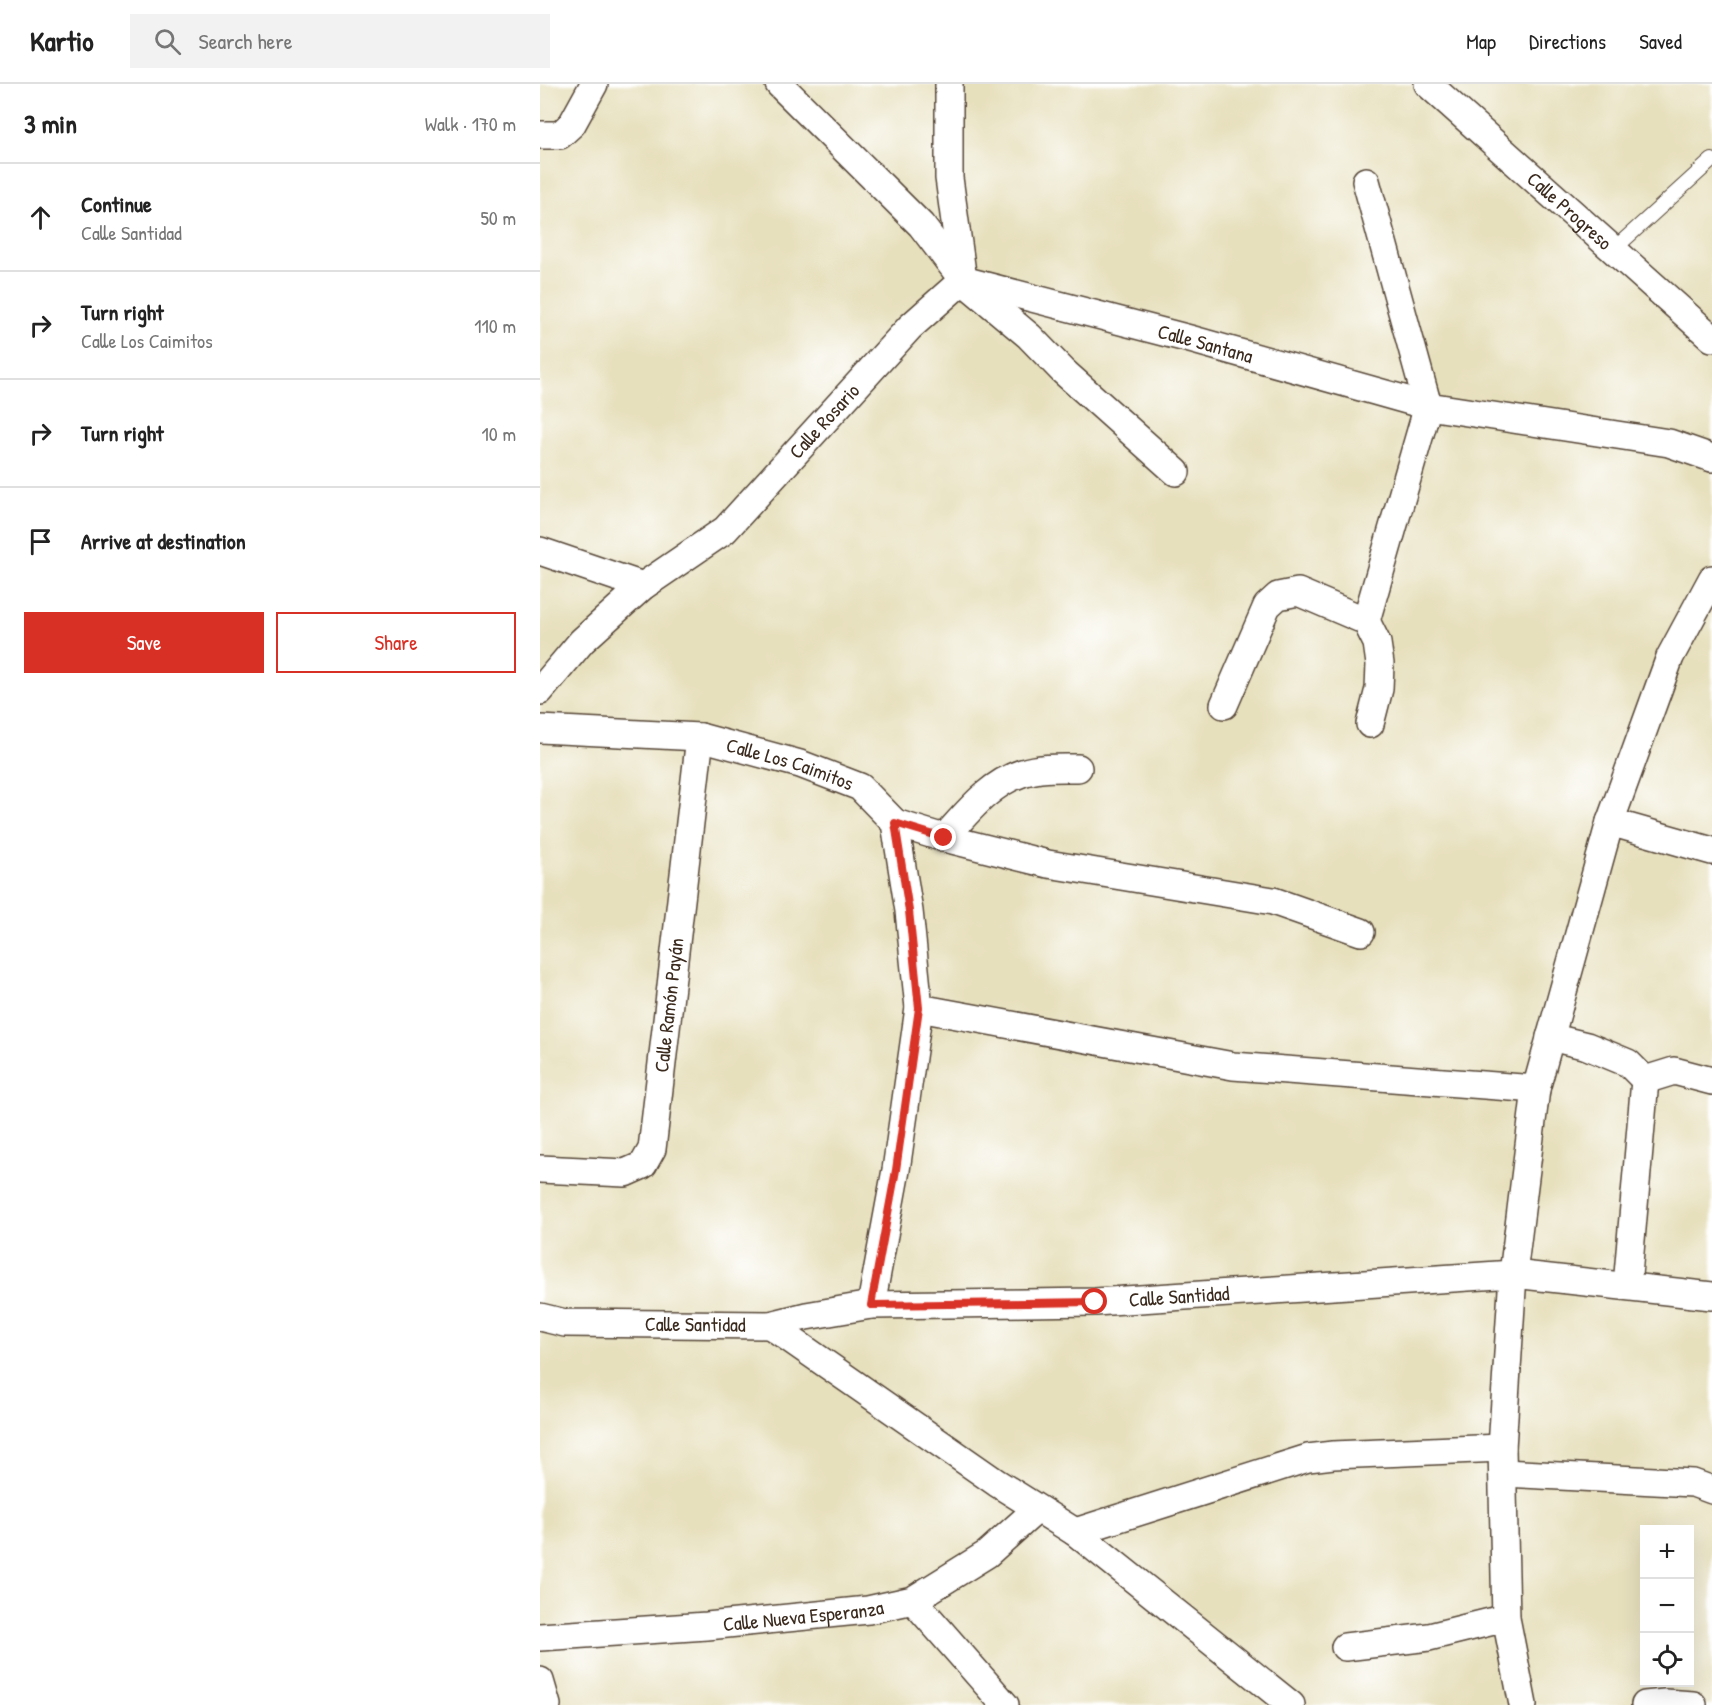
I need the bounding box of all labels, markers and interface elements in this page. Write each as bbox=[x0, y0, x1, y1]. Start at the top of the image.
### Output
search box bbox=[130, 14, 550, 68]
text: Kartio bbox=[30, 22, 94, 60]
icon: search bbox=[151, 25, 184, 58]
text: Search here bbox=[199, 26, 293, 56]
text: Map bbox=[1466, 27, 1496, 56]
text: Directions bbox=[1529, 27, 1606, 56]
text: Saved bbox=[1639, 27, 1682, 56]
text: 3 min bbox=[24, 106, 77, 141]
text: Walk · 170 m bbox=[425, 110, 516, 137]
street label: Calle Progreso bbox=[1522, 165, 1618, 256]
text: Continue bbox=[81, 189, 152, 219]
icon: ahead bbox=[24, 201, 57, 234]
text: 50 m bbox=[480, 204, 516, 231]
text: Calle Santidad bbox=[81, 219, 182, 246]
text: Turn right bbox=[81, 297, 164, 327]
icon: right bbox=[24, 309, 57, 342]
text: 110 m bbox=[474, 312, 516, 339]
street label: Calle Santana bbox=[1155, 317, 1257, 369]
text: Calle Los Caimitos bbox=[81, 327, 213, 354]
street label: Calle Rosario bbox=[783, 377, 865, 464]
icon: right bbox=[24, 417, 57, 450]
text: Turn right bbox=[81, 418, 164, 448]
text: 10 m bbox=[482, 420, 516, 447]
icon: arrive bbox=[24, 525, 57, 558]
text: Arrive at destination bbox=[81, 526, 246, 556]
button: Save bbox=[24, 612, 264, 673]
button: Share bbox=[276, 612, 516, 673]
street label: Calle Los Caimitos bbox=[724, 731, 858, 796]
route end bbox=[930, 824, 956, 850]
street label: Calle Ramón Payán bbox=[647, 936, 689, 1074]
street label: Calle Santidad bbox=[1128, 1279, 1230, 1313]
route start bbox=[1081, 1288, 1107, 1314]
street label: Calle Santidad bbox=[645, 1310, 746, 1338]
map controls bbox=[1640, 1525, 1694, 1687]
button: + bbox=[1640, 1525, 1694, 1579]
button: − bbox=[1640, 1579, 1694, 1633]
street label: Calle Nueva Esperanza bbox=[722, 1593, 886, 1637]
button: locate bbox=[1640, 1633, 1694, 1687]

